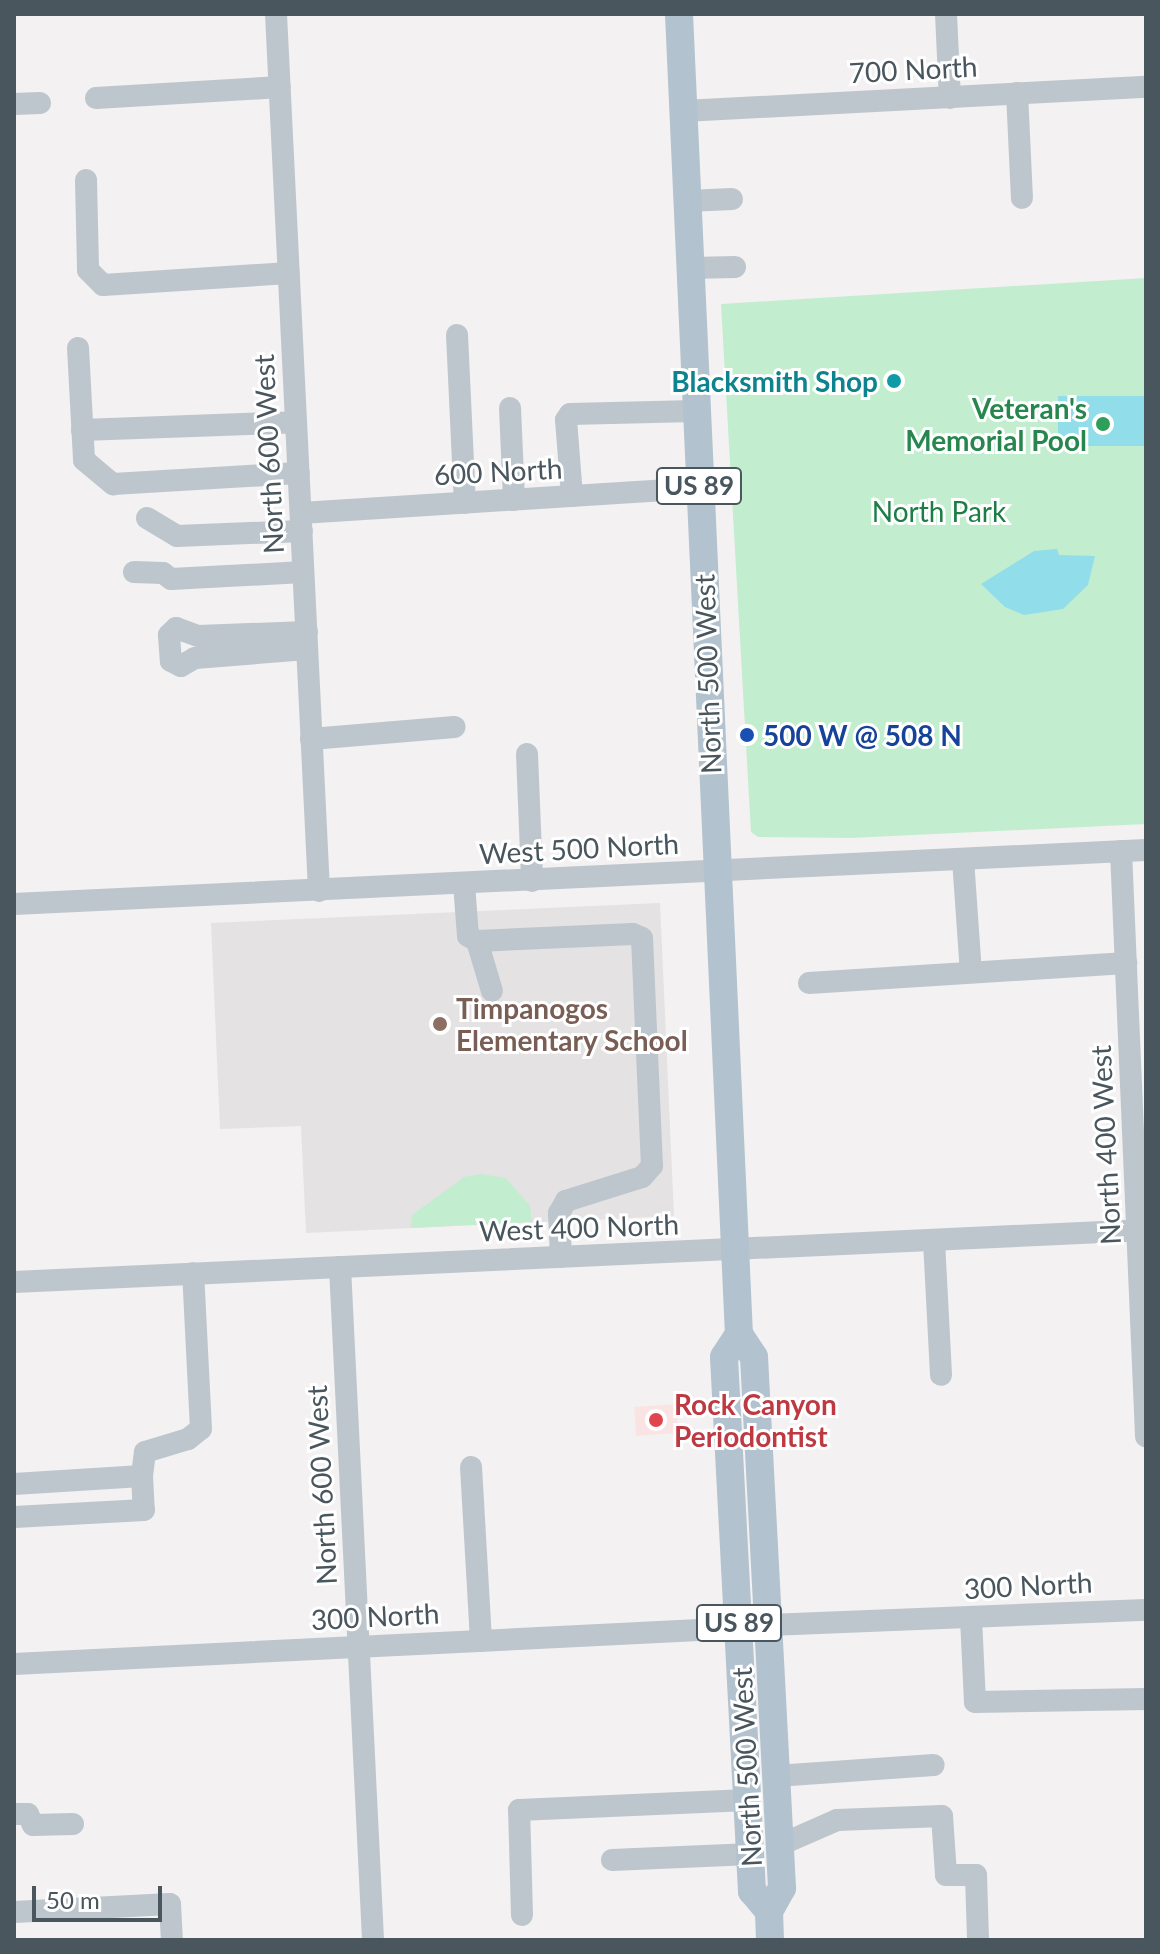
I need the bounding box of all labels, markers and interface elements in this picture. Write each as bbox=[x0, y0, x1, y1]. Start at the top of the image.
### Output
street label: 700 North bbox=[848, 49, 978, 89]
street label: North 600 West bbox=[246, 353, 290, 555]
place label: Blacksmith Shop bbox=[671, 364, 878, 398]
marker: Blacksmith Shop bbox=[885, 372, 903, 390]
place label: Veteran's Memorial Pool bbox=[905, 391, 1087, 457]
marker: Veteran's Memorial Pool bbox=[1094, 415, 1112, 433]
street label: 600 North bbox=[433, 451, 563, 491]
road number: US 89 bbox=[655, 464, 743, 508]
park label: North Park bbox=[872, 494, 1006, 528]
street label: North 500 West bbox=[687, 573, 727, 775]
place label: 500 W @ 508 N bbox=[763, 718, 962, 752]
marker: 500 W @ 508 N bbox=[738, 726, 756, 744]
street label: West 500 North bbox=[478, 826, 680, 870]
place label: Timpanogos Elementary School bbox=[456, 991, 688, 1057]
marker: Timpanogos Elementary School bbox=[431, 1015, 449, 1033]
street label: North 400 West bbox=[1083, 1044, 1127, 1246]
street label: West 400 North bbox=[478, 1207, 680, 1247]
street label: North 600 West bbox=[299, 1384, 343, 1586]
place label: Rock Canyon Periodontist bbox=[674, 1387, 837, 1453]
marker: Rock Canyon Periodontist bbox=[645, 1409, 667, 1431]
street label: 300 North bbox=[963, 1565, 1093, 1605]
street label: 300 North bbox=[310, 1596, 440, 1636]
road number: US 89 bbox=[695, 1601, 783, 1645]
street label: North 500 West bbox=[724, 1666, 768, 1868]
scale bar bbox=[36, 1870, 166, 1920]
text: 50 m bbox=[46, 1885, 100, 1914]

